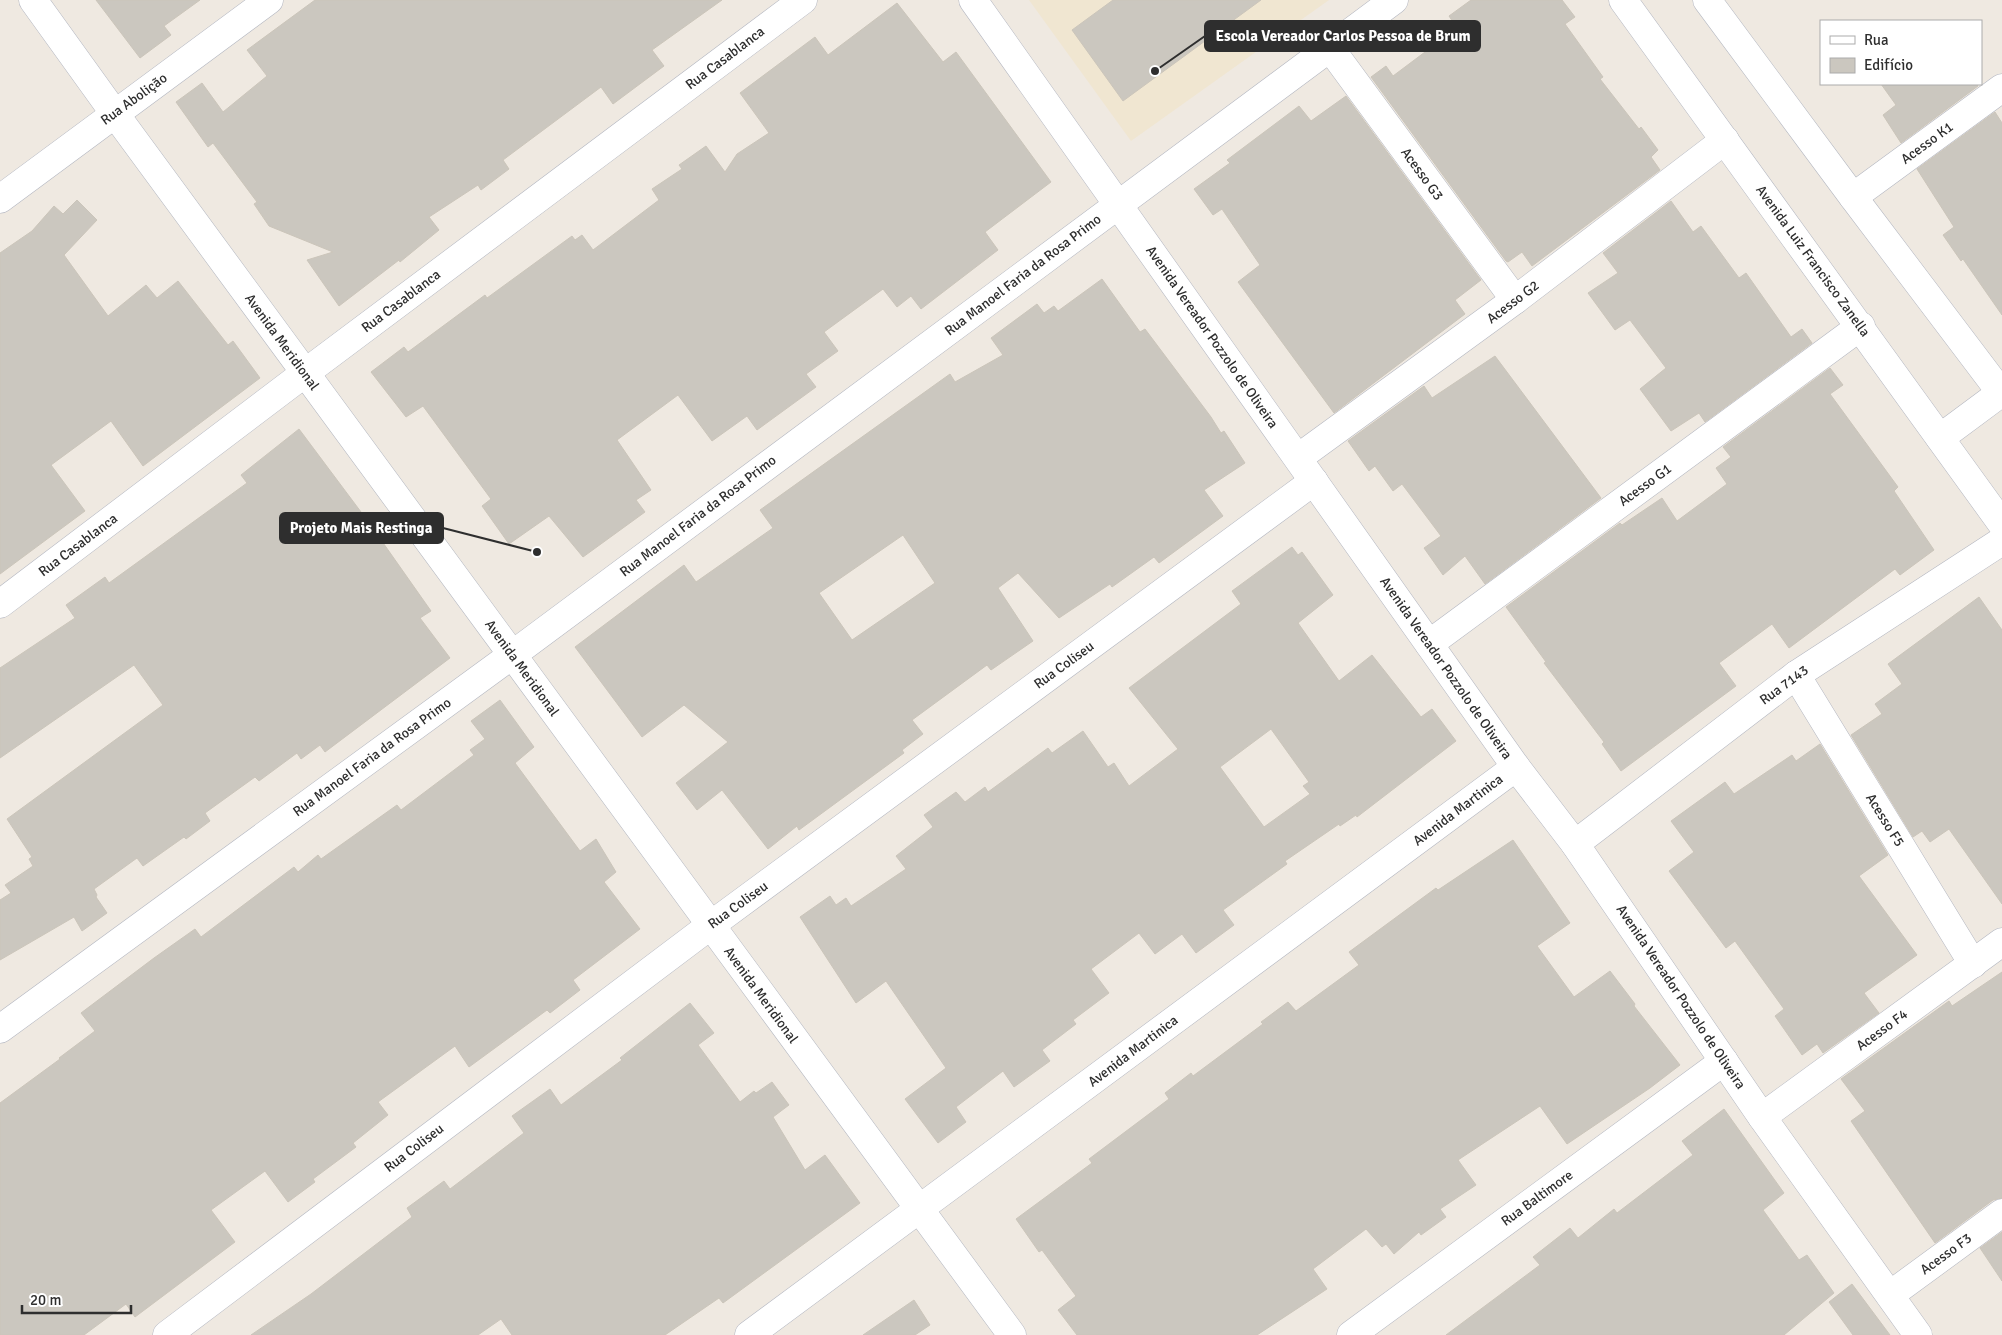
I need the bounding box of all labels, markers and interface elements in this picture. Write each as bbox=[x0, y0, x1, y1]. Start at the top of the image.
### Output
legend bbox=[1820, 20, 1982, 85]
callout: Escola Vereador Carlos Pessoa de Brum bbox=[1205, 21, 1480, 51]
street label: Rua Casablanca bbox=[682, 23, 768, 93]
text: Escola Vereador Carlos Pessoa de Brum bbox=[1215, 27, 1471, 45]
text: Rua bbox=[1864, 31, 1889, 49]
text: Edifício bbox=[1864, 56, 1913, 74]
street label: Rua Abolição bbox=[97, 69, 171, 129]
street label: Acesso K1 bbox=[1898, 118, 1956, 168]
street label: Acesso G3 bbox=[1397, 144, 1447, 204]
street label: Avenida Luiz Francisco Zanella bbox=[1752, 182, 1874, 340]
street label: Rua Manoel Faria da Rosa Primo bbox=[941, 211, 1105, 339]
street label: Avenida Vereador Pozzolo de Oliveira bbox=[1142, 242, 1282, 432]
street label: Rua Casablanca bbox=[358, 266, 444, 336]
street label: Acesso G2 bbox=[1483, 277, 1543, 327]
street label: Avenida Meridional bbox=[241, 290, 323, 394]
street label: Rua Manoel Faria da Rosa Primo bbox=[616, 452, 780, 580]
street label: Acesso G1 bbox=[1615, 460, 1675, 510]
street label: Rua Casablanca bbox=[35, 510, 121, 580]
callout: Projeto Mais Restinga bbox=[280, 513, 443, 543]
text: Projeto Mais Restinga bbox=[290, 519, 433, 537]
street label: Avenida Vereador Pozzolo de Oliveira bbox=[1376, 573, 1516, 763]
street label: Avenida Meridional bbox=[481, 616, 563, 720]
street label: Rua Coliseu bbox=[1031, 637, 1097, 693]
street label: Rua 7143 bbox=[1756, 662, 1812, 708]
street label: Rua Manoel Faria da Rosa Primo bbox=[290, 694, 454, 820]
street label: Avenida Martinica bbox=[1410, 771, 1506, 849]
street label: Acesso F5 bbox=[1862, 790, 1908, 850]
street label: Rua Coliseu bbox=[705, 877, 771, 933]
street label: Avenida Vereador Pozzolo de Oliveira bbox=[1613, 902, 1749, 1092]
street label: Avenida Meridional bbox=[720, 943, 802, 1047]
street label: Acesso F4 bbox=[1853, 1005, 1911, 1054]
street label: Avenida Martinica bbox=[1085, 1012, 1181, 1090]
street label: Rua Coliseu bbox=[381, 1120, 447, 1176]
street label: Rua Baltimore bbox=[1498, 1166, 1576, 1230]
street label: Acesso F3 bbox=[1917, 1230, 1975, 1278]
scale bar bbox=[22, 1282, 131, 1314]
text: 20 m bbox=[30, 1291, 61, 1309]

